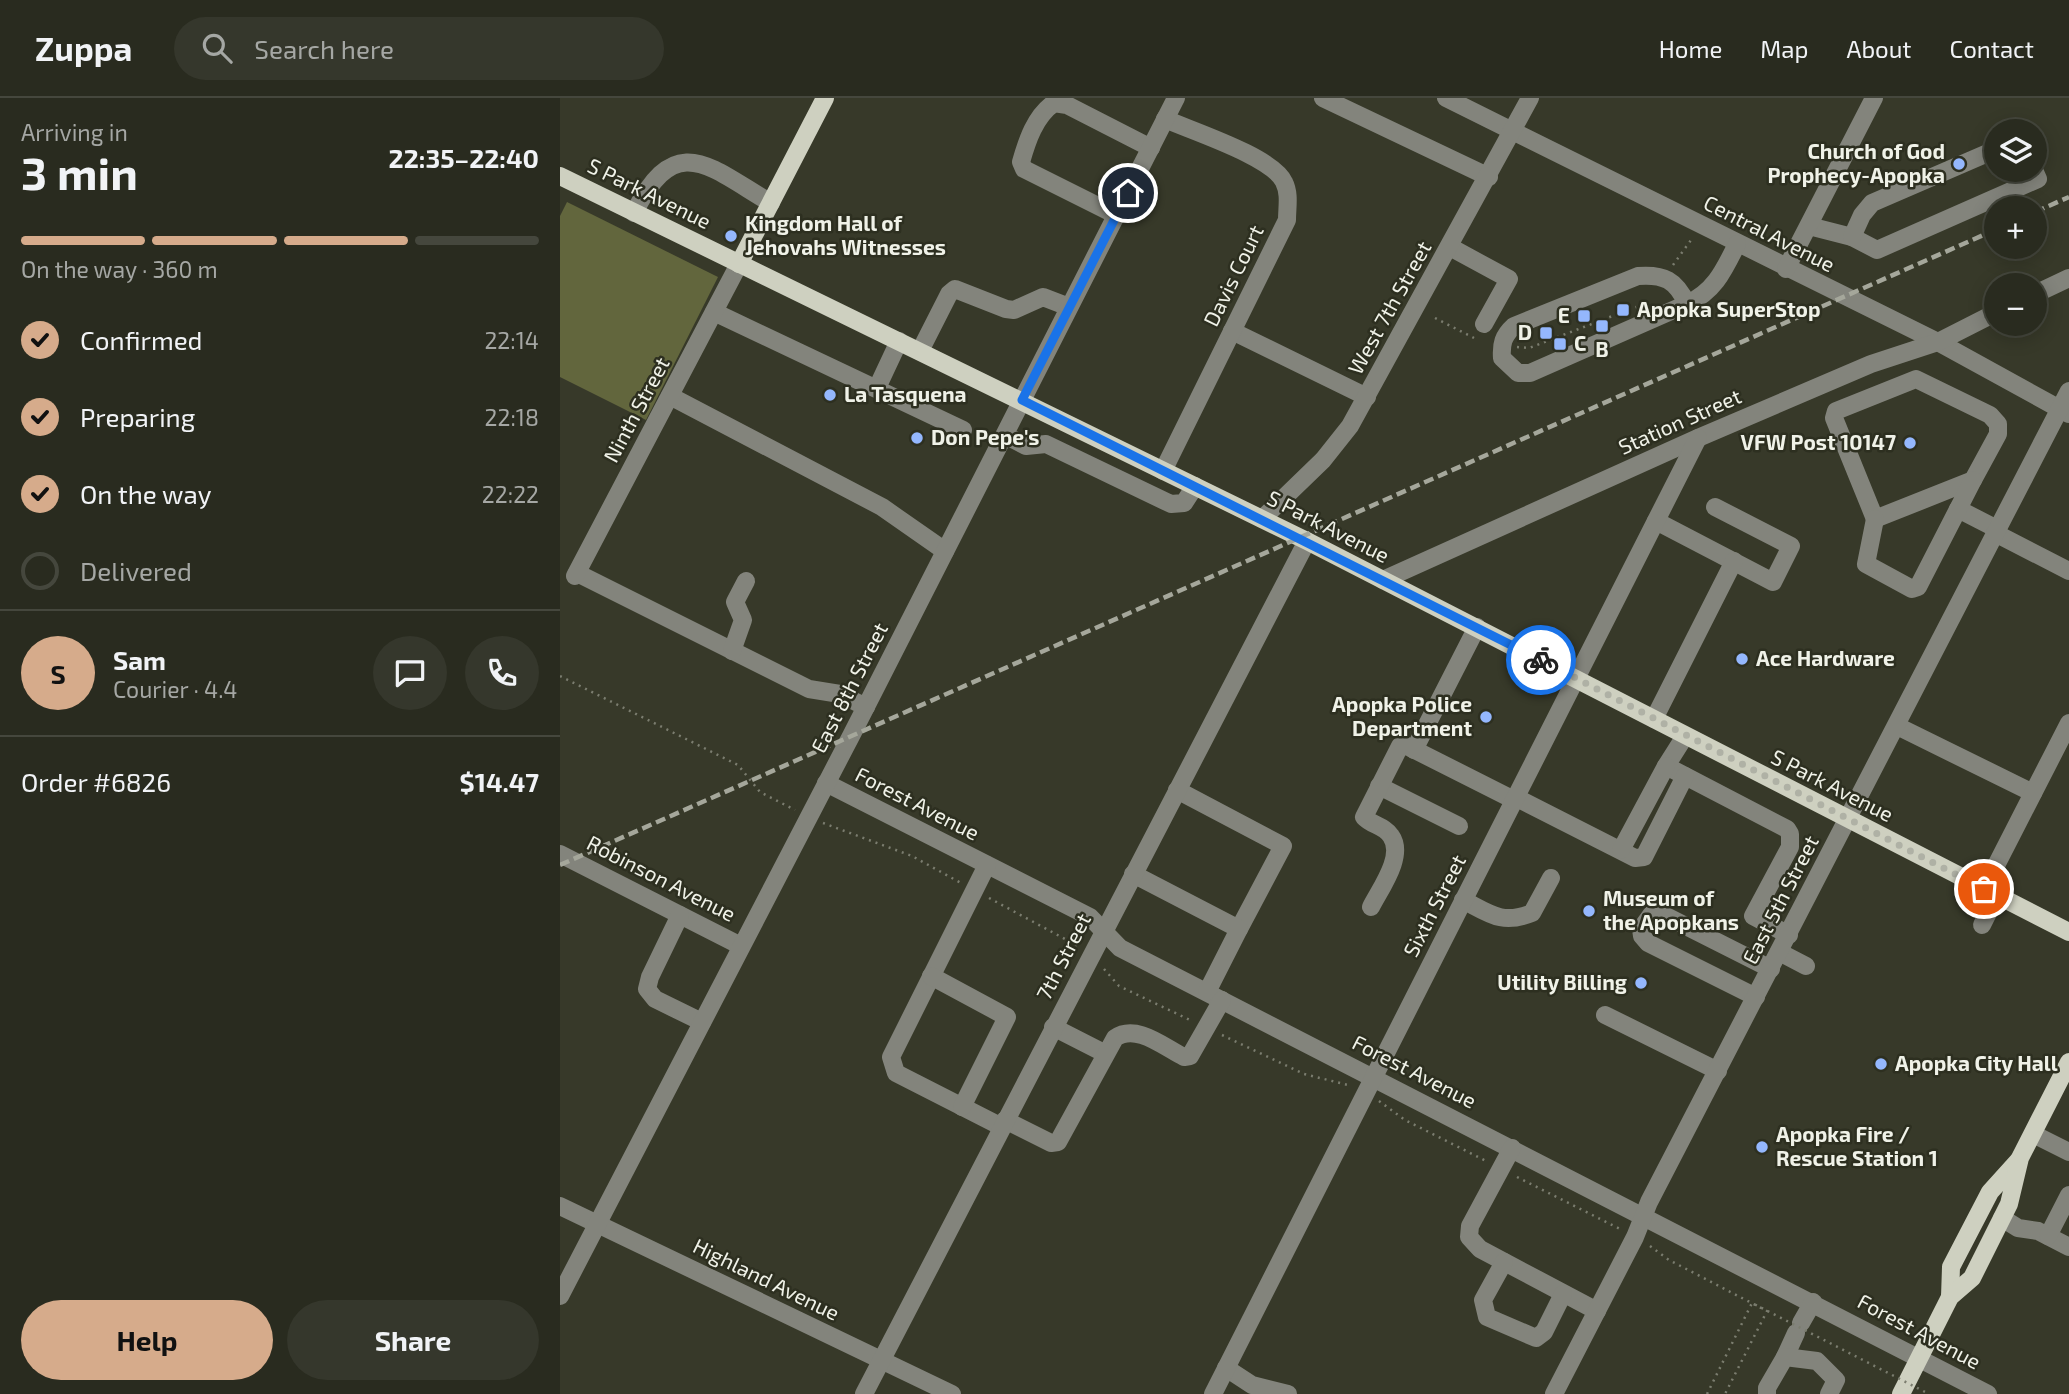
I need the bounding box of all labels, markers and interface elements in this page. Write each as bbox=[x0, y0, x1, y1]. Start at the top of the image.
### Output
search box bbox=[174, 17, 664, 80]
text: Zuppa bbox=[35, 28, 132, 68]
icon: search bbox=[198, 29, 236, 67]
text: Search here bbox=[254, 33, 394, 64]
text: Home bbox=[1659, 34, 1722, 63]
text: Map bbox=[1760, 34, 1808, 63]
text: About bbox=[1846, 34, 1912, 63]
text: Contact bbox=[1950, 34, 2034, 63]
text: Arriving in bbox=[21, 118, 128, 146]
map controls bbox=[1984, 119, 2047, 336]
button: layers bbox=[1984, 119, 2047, 182]
place label: Church of God Prophecy-Apopka bbox=[1768, 138, 1945, 188]
text: 22:35–22:40 bbox=[389, 142, 539, 173]
text: 3 min bbox=[21, 144, 138, 199]
street label: S Park Avenue bbox=[584, 152, 715, 233]
marker: Church of God Prophecy-Apopka bbox=[1951, 156, 1967, 172]
pin bbox=[1098, 163, 1158, 223]
icon: home bbox=[1109, 174, 1147, 212]
street label: Central Avenue bbox=[1700, 189, 1839, 276]
button: + bbox=[1984, 196, 2047, 259]
place label: Kingdom Hall of Jehovahs Witnesses bbox=[745, 210, 946, 259]
street label: Davis Court bbox=[1197, 221, 1268, 330]
marker: Kingdom Hall of Jehovahs Witnesses bbox=[723, 228, 739, 244]
street label: West 7th Street bbox=[1342, 236, 1436, 378]
text: On the way · 360 m bbox=[21, 255, 218, 283]
button: − bbox=[1984, 273, 2047, 336]
place label: Apopka SuperStop bbox=[1637, 296, 1821, 321]
place label: E bbox=[1558, 302, 1570, 327]
marker: Apopka SuperStop bbox=[1615, 302, 1631, 318]
marker: E bbox=[1576, 308, 1592, 324]
marker: B bbox=[1594, 318, 1610, 334]
place label: D bbox=[1518, 319, 1532, 344]
icon: check bbox=[21, 321, 59, 359]
text: Confirmed bbox=[80, 324, 203, 355]
marker: D bbox=[1538, 325, 1554, 341]
text: 22:14 bbox=[484, 326, 539, 354]
place label: C bbox=[1574, 330, 1586, 355]
marker: C bbox=[1552, 336, 1568, 352]
place label: B bbox=[1595, 336, 1609, 361]
street label: Ninth Street bbox=[598, 352, 674, 466]
place label: La Tasquena bbox=[844, 381, 967, 406]
street label: Station Street bbox=[1614, 382, 1745, 459]
marker: La Tasquena bbox=[822, 387, 838, 403]
icon: check bbox=[21, 398, 59, 436]
text: Preparing bbox=[80, 401, 195, 432]
text: 22:18 bbox=[485, 403, 539, 431]
place label: Don Pepe's bbox=[931, 424, 1040, 449]
place label: VFW Post 10147 bbox=[1741, 429, 1896, 454]
marker: Don Pepe's bbox=[909, 430, 925, 446]
marker: VFW Post 10147 bbox=[1902, 435, 1918, 451]
icon: check bbox=[21, 475, 59, 513]
text: On the way bbox=[80, 478, 211, 509]
text: 22:22 bbox=[482, 480, 539, 508]
street label: S Park Avenue bbox=[1263, 484, 1394, 567]
text: Delivered bbox=[80, 555, 192, 586]
street label: East 8th Street bbox=[805, 618, 892, 757]
courier bbox=[1506, 625, 1576, 695]
button: chat bbox=[373, 636, 447, 710]
button: phone bbox=[465, 636, 539, 710]
icon: bike bbox=[1522, 641, 1560, 679]
text: Sam bbox=[113, 644, 166, 675]
place label: Ace Hardware bbox=[1756, 645, 1895, 670]
marker: Ace Hardware bbox=[1734, 651, 1750, 667]
text: S bbox=[50, 658, 66, 689]
text: Courier · 4.4 bbox=[113, 675, 237, 703]
place label: Apopka Police Department bbox=[1332, 691, 1472, 740]
marker: Apopka Police Department bbox=[1478, 709, 1494, 725]
street label: S Park Avenue bbox=[1767, 743, 1898, 826]
street label: Forest Avenue bbox=[852, 761, 984, 845]
text: Order #6826 bbox=[21, 766, 171, 797]
text: $14.47 bbox=[460, 766, 539, 797]
street label: Robinson Avenue bbox=[583, 829, 740, 926]
street label: East 5th Street bbox=[1736, 831, 1823, 968]
street label: Sixth Street bbox=[1397, 850, 1470, 961]
pin bbox=[1954, 859, 2014, 919]
icon: bag bbox=[1965, 870, 2003, 908]
place label: Museum of the Apopkans bbox=[1603, 885, 1739, 934]
marker: Museum of the Apopkans bbox=[1581, 903, 1597, 919]
street label: 7th Street bbox=[1030, 909, 1095, 1004]
place label: Utility Billing bbox=[1497, 969, 1627, 995]
marker: Utility Billing bbox=[1633, 975, 1649, 991]
street label: Forest Avenue bbox=[1349, 1029, 1481, 1113]
place label: Apopka City Hall bbox=[1895, 1050, 2058, 1076]
marker: Apopka City Hall bbox=[1873, 1056, 1889, 1072]
place label: Apopka Fire / Rescue Station 1 bbox=[1776, 1121, 1938, 1170]
marker: Apopka Fire / Rescue Station 1 bbox=[1754, 1139, 1770, 1155]
street label: Highland Avenue bbox=[689, 1232, 844, 1325]
street label: Forest Avenue bbox=[1854, 1288, 1985, 1374]
button: Help bbox=[21, 1300, 273, 1380]
button: Share bbox=[287, 1300, 539, 1380]

